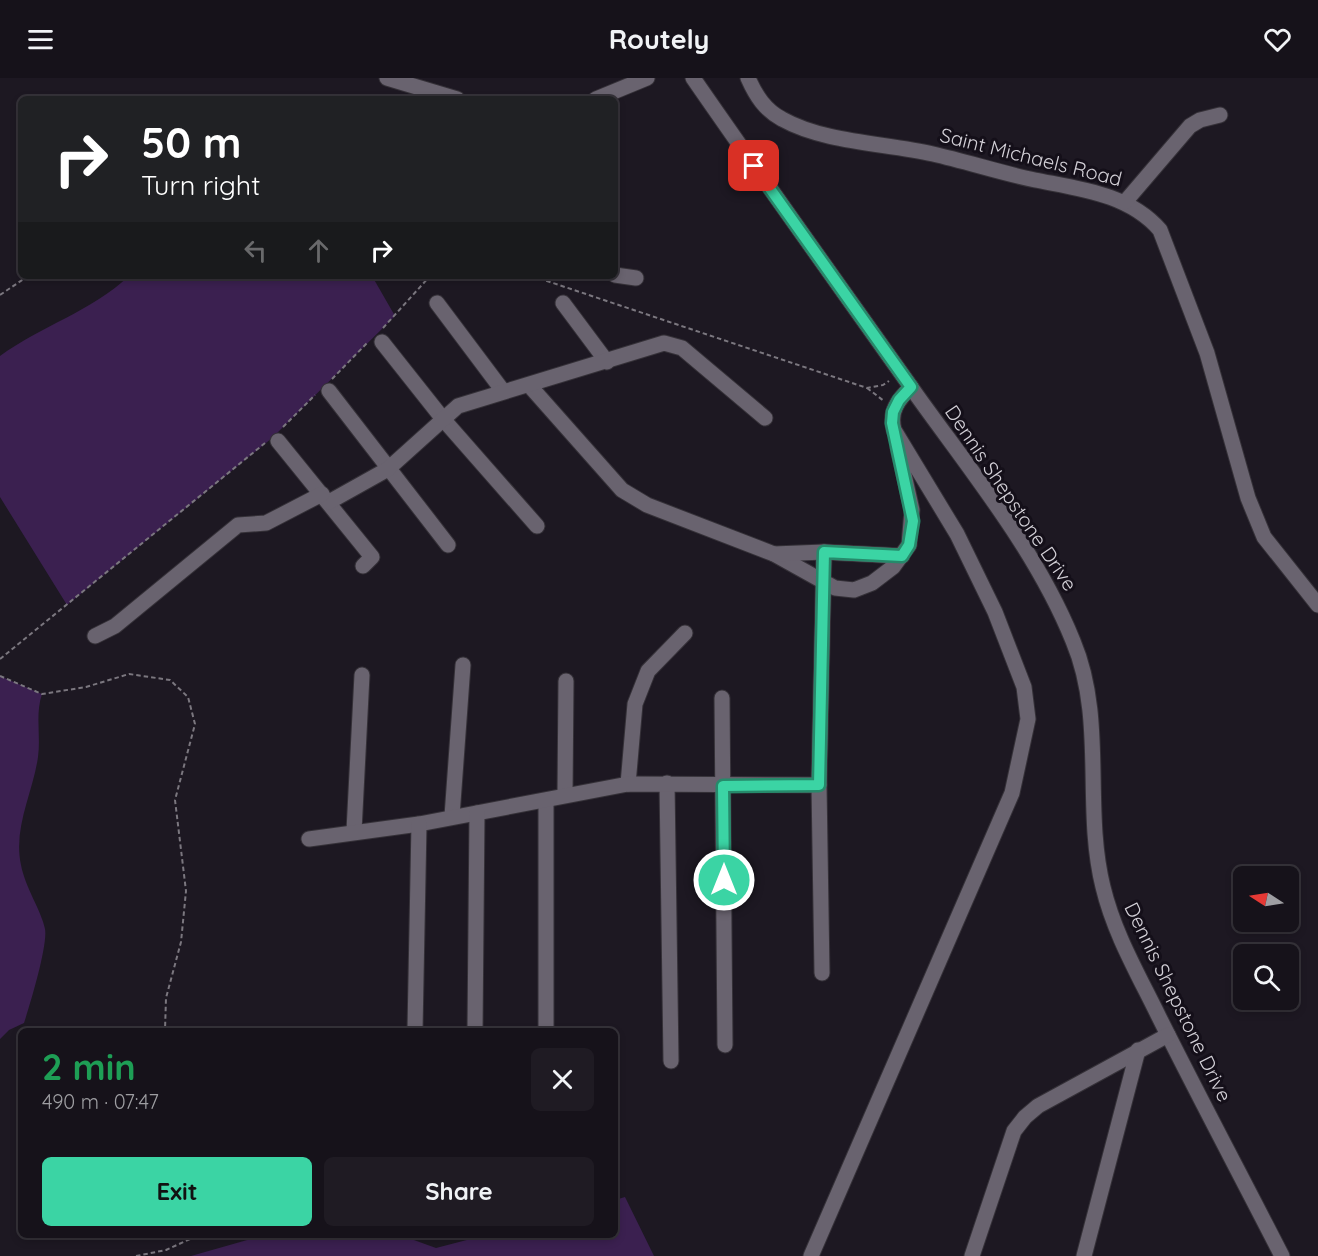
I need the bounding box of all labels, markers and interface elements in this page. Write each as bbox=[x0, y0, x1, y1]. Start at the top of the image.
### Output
text: Routely bbox=[609, 22, 709, 56]
icon: menu bbox=[24, 23, 57, 56]
icon: heart bbox=[1261, 23, 1294, 56]
text: 50 m bbox=[141, 116, 241, 169]
icon: right bbox=[42, 120, 120, 198]
street label: Saint Michaels Road bbox=[938, 122, 1125, 191]
pin bbox=[728, 140, 779, 191]
icon: arrive bbox=[737, 149, 770, 182]
text: Turn right bbox=[141, 168, 260, 202]
icon: left bbox=[239, 234, 272, 267]
icon: ahead bbox=[302, 234, 335, 267]
icon: right bbox=[365, 234, 398, 267]
street label: Dennis Shepstone Drive bbox=[940, 400, 1083, 595]
position arrow bbox=[692, 848, 756, 912]
north arrow bbox=[1233, 866, 1299, 932]
map controls bbox=[1233, 866, 1299, 1010]
street label: Dennis Shepstone Drive bbox=[1119, 898, 1238, 1106]
button: search bbox=[1233, 944, 1299, 1010]
text: 2 min bbox=[42, 1044, 136, 1089]
button: close bbox=[531, 1048, 594, 1111]
text: 490 m · 07:47 bbox=[42, 1089, 159, 1114]
button: Exit bbox=[42, 1157, 312, 1226]
button: Share bbox=[324, 1157, 594, 1226]

